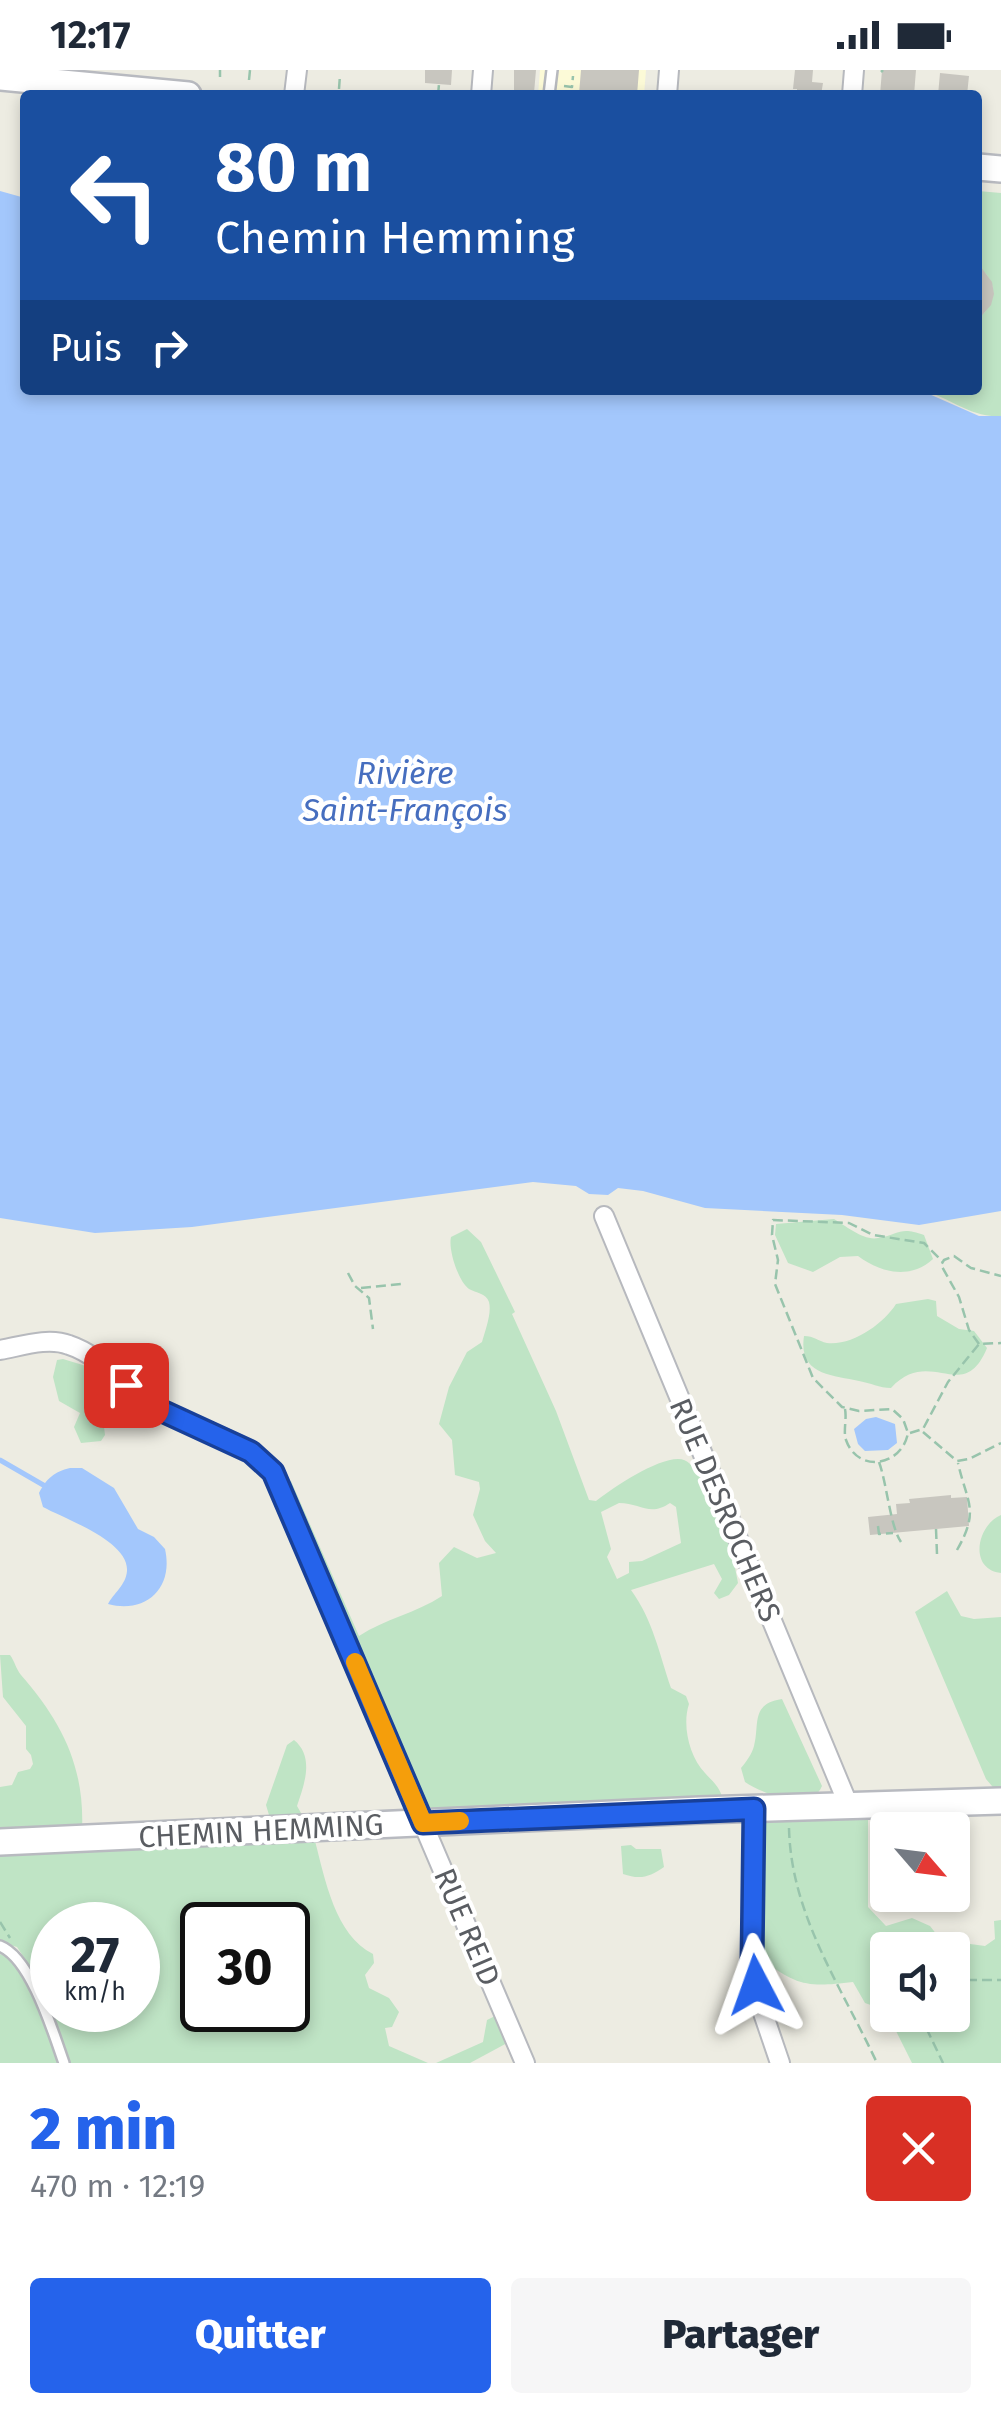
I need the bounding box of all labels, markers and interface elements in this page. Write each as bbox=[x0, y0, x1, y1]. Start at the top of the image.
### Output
text: 12:17 bbox=[50, 12, 131, 58]
text: 80 m bbox=[215, 126, 372, 210]
icon: left bbox=[50, 130, 180, 260]
text: Chemin Hemming bbox=[215, 211, 575, 265]
icon: right bbox=[142, 320, 197, 375]
text: Puis bbox=[50, 325, 122, 371]
water label: Rivière Saint-François bbox=[302, 754, 507, 829]
pin bbox=[84, 1343, 169, 1428]
icon: arrive bbox=[99, 1358, 154, 1413]
street label: RUE DESROCHERS bbox=[662, 1393, 788, 1627]
street label: CHEMIN HEMMING bbox=[138, 1807, 384, 1855]
north arrow bbox=[870, 1812, 970, 1912]
map controls bbox=[870, 1812, 970, 2032]
street label: RUE REID bbox=[426, 1863, 508, 1991]
speed limit sign: 30 bbox=[180, 1902, 310, 2032]
text: 27 bbox=[71, 1925, 119, 1985]
button: sound bbox=[870, 1932, 970, 2032]
position arrow bbox=[704, 1933, 808, 2037]
text: km/h bbox=[64, 1977, 126, 2007]
text: 2 min bbox=[30, 2093, 177, 2165]
button: close bbox=[866, 2096, 971, 2201]
text: 470 m · 12:19 bbox=[30, 2167, 205, 2205]
button: Quitter bbox=[30, 2278, 491, 2393]
button: Partager bbox=[511, 2278, 971, 2393]

